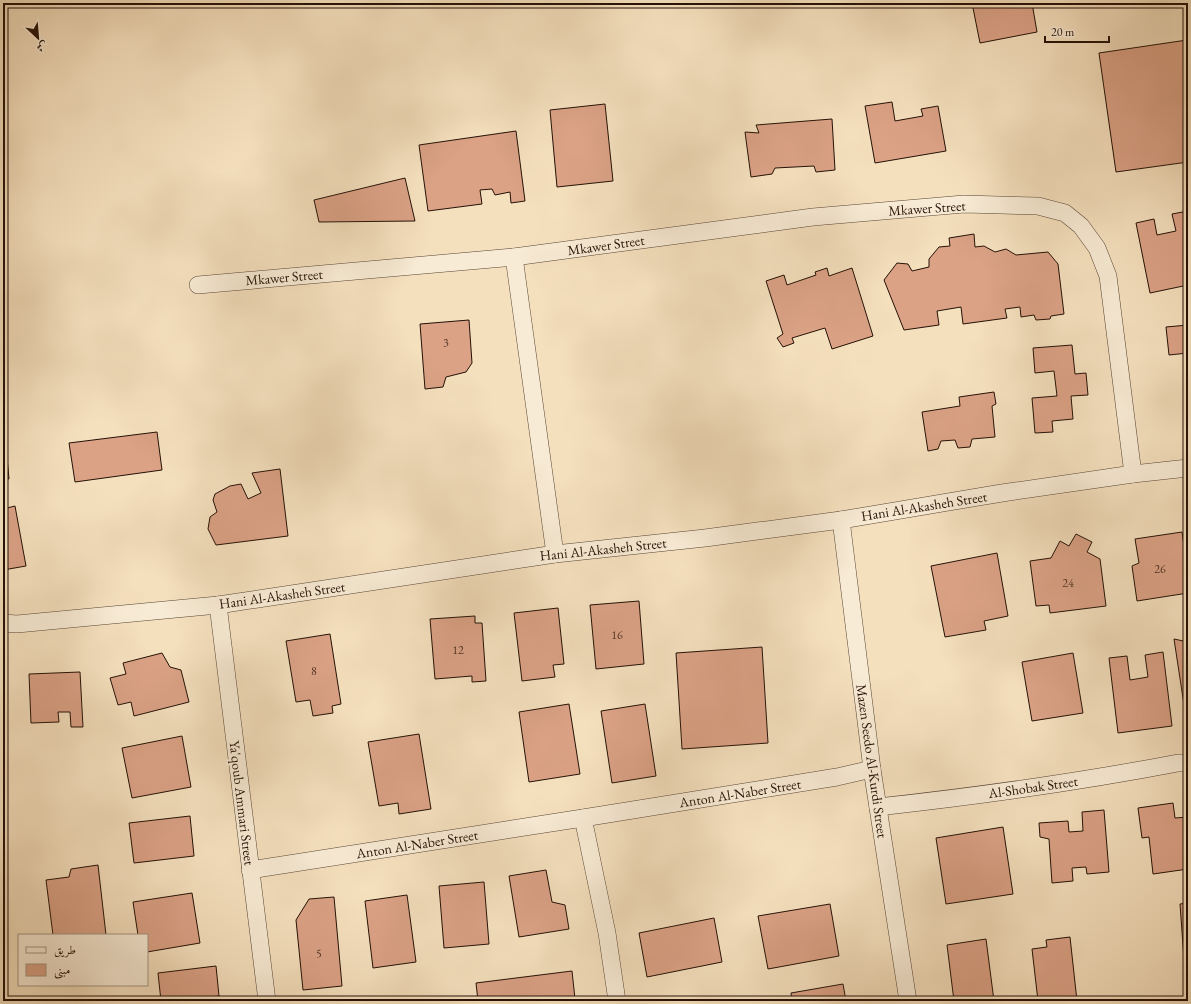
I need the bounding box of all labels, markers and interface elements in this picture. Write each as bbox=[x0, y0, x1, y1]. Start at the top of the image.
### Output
north arrow bbox=[18, 18, 58, 58]
scale bar bbox=[1045, 18, 1109, 44]
text: 20 m bbox=[1051, 24, 1075, 40]
text: ش bbox=[34, 38, 50, 56]
street label: Mkawer Street bbox=[888, 196, 967, 220]
street label: Mkawer Street bbox=[566, 231, 646, 259]
street label: Mkawer Street bbox=[245, 265, 324, 289]
house number: 3 bbox=[443, 335, 449, 351]
street label: Hani Al-Akasheh Street bbox=[860, 487, 989, 525]
street label: Hani Al-Akasheh Street bbox=[539, 533, 668, 565]
house number: 26 bbox=[1154, 561, 1166, 577]
house number: 24 bbox=[1062, 575, 1074, 591]
street label: Hani Al-Akasheh Street bbox=[218, 577, 347, 613]
house number: 16 bbox=[611, 627, 623, 643]
house number: 12 bbox=[452, 642, 464, 658]
house number: 8 bbox=[311, 663, 317, 679]
street label: Mazen Seedo Al-Kurdi Street bbox=[852, 683, 892, 840]
street label: Ya'qoub Ammari Street bbox=[225, 740, 259, 867]
street label: Al-Shobak Street bbox=[986, 772, 1079, 802]
street label: Anton Al-Naber Street bbox=[677, 774, 803, 812]
street label: Anton Al-Naber Street bbox=[354, 825, 480, 863]
legend bbox=[18, 934, 148, 986]
text: طريق bbox=[54, 942, 76, 958]
house number: 5 bbox=[316, 945, 322, 961]
text: مبنى bbox=[54, 962, 70, 979]

